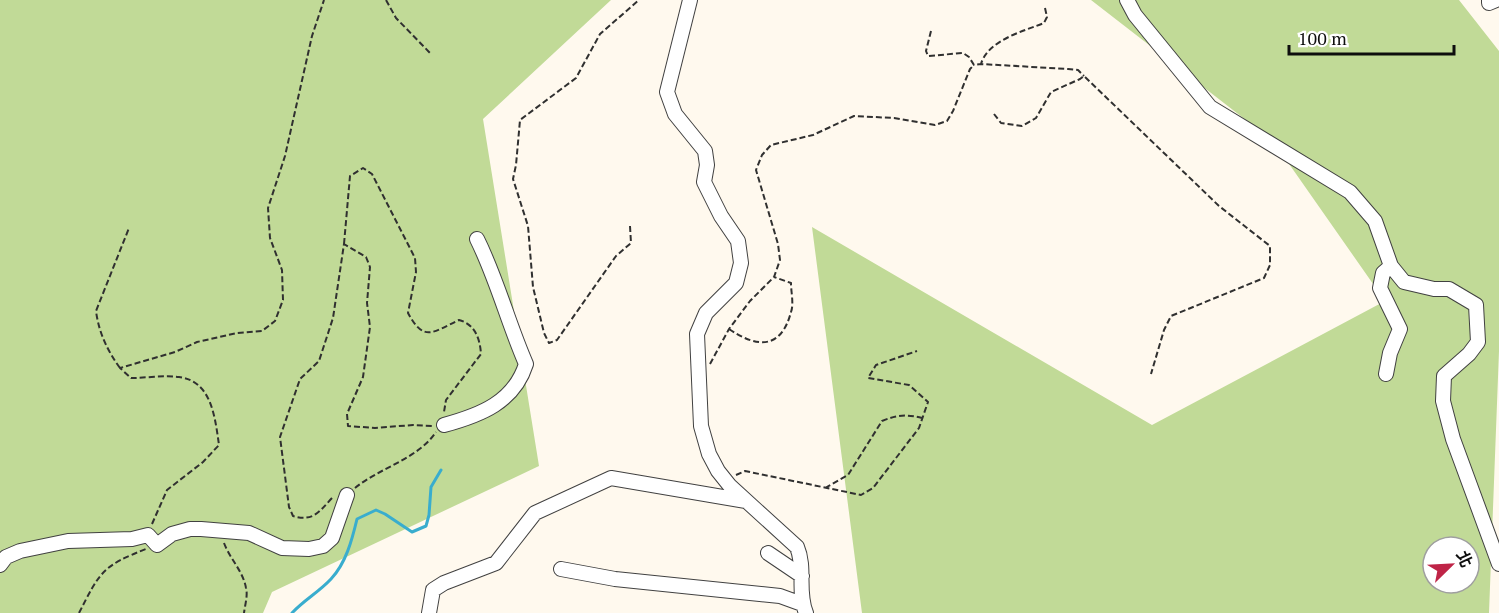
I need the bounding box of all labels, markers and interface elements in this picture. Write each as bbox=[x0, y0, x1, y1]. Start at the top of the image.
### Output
scale bar bbox=[1289, 18, 1454, 56]
text: 100 m bbox=[1298, 26, 1347, 50]
north arrow bbox=[1421, 535, 1481, 595]
text: 北 bbox=[1451, 547, 1478, 571]

